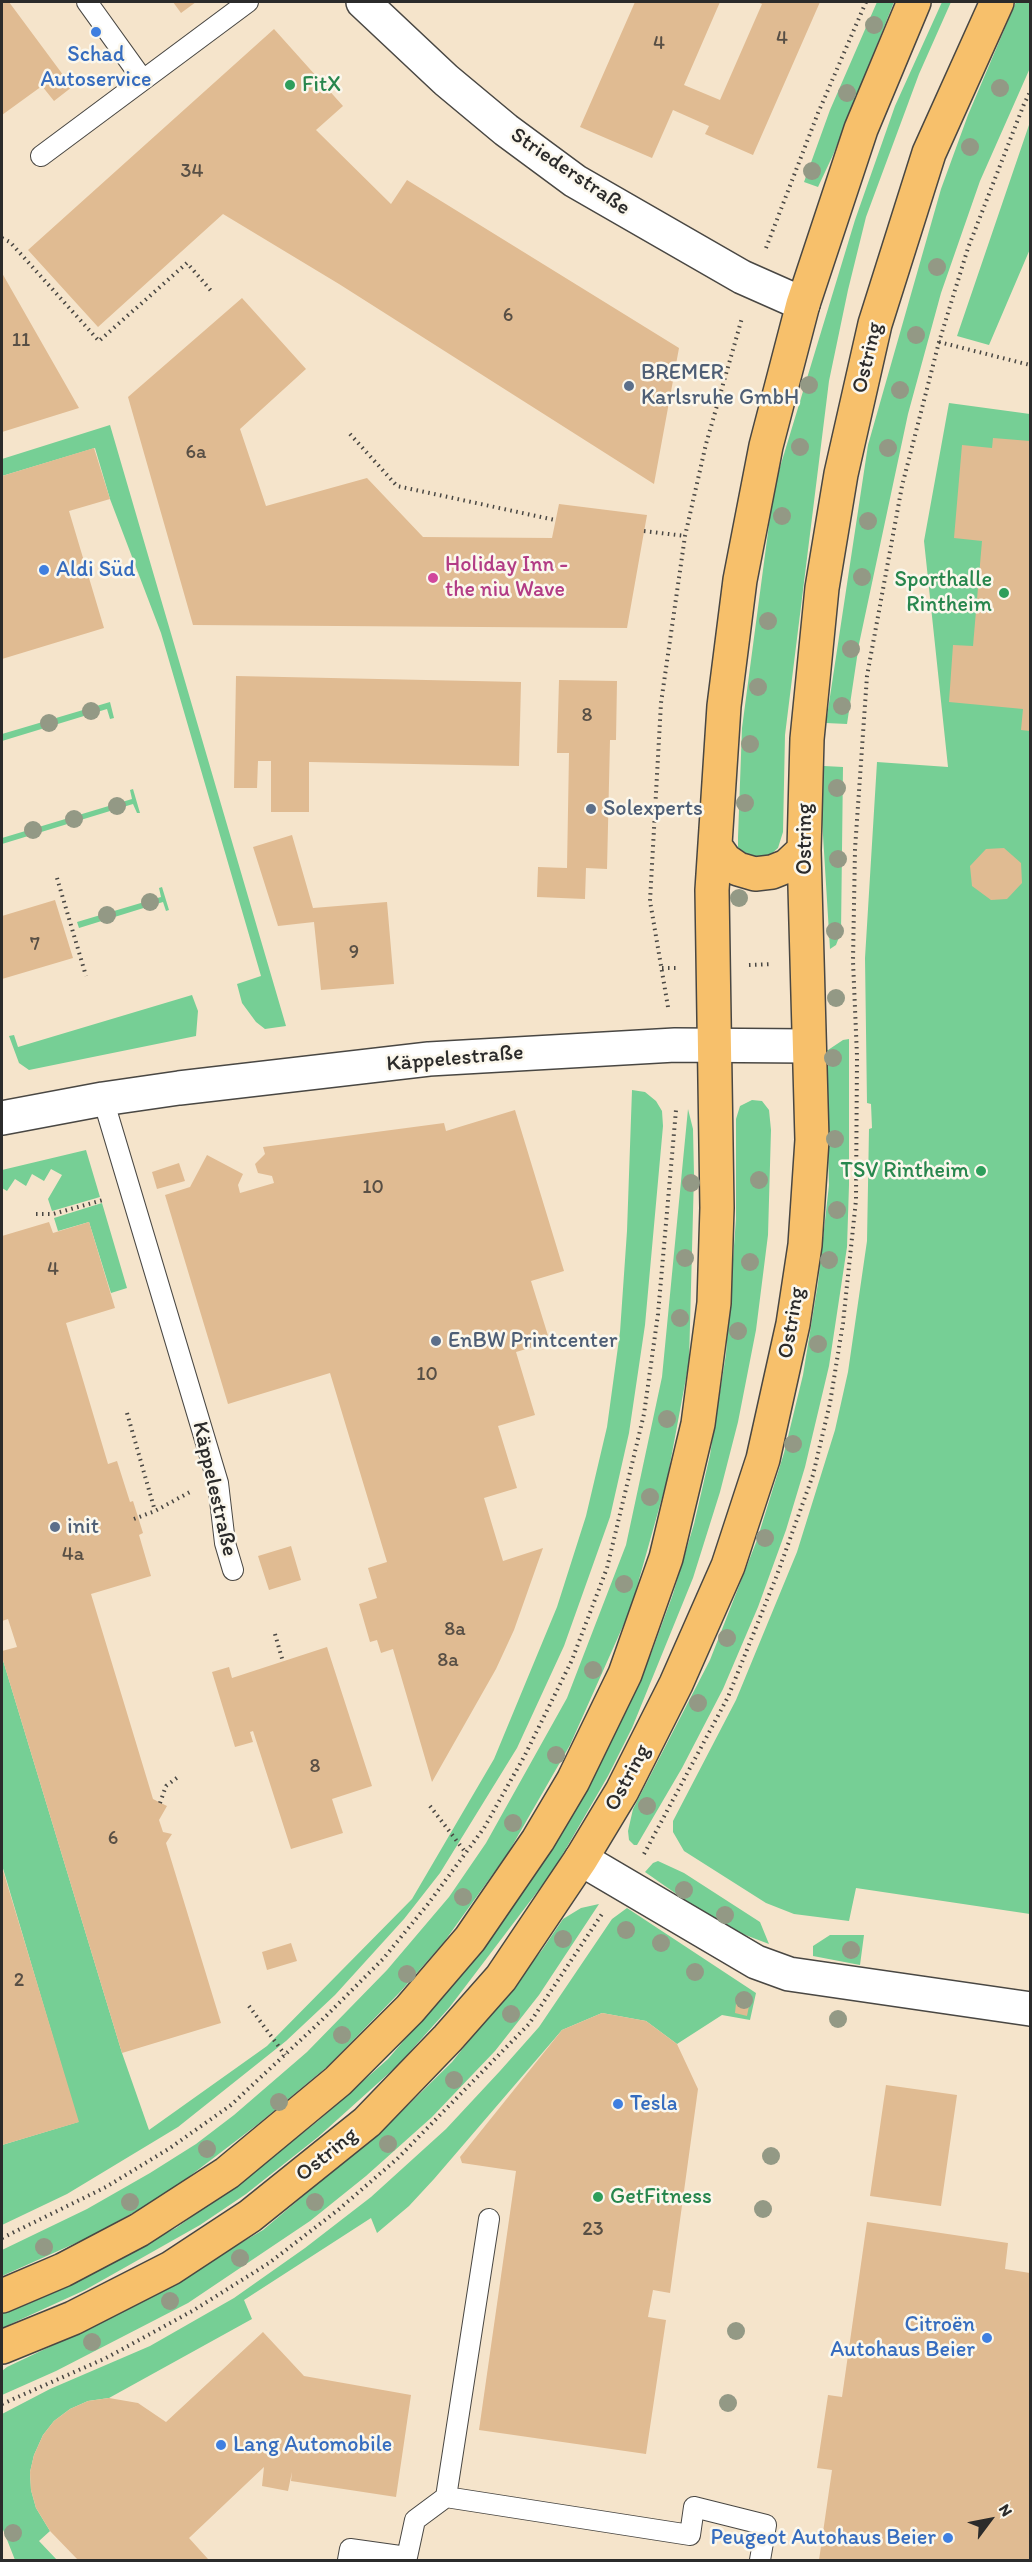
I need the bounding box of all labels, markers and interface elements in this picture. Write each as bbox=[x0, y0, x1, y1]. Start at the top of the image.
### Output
marker: Schad Autoservice bbox=[89, 25, 103, 39]
house number: 4 bbox=[776, 27, 788, 51]
house number: 4 bbox=[653, 32, 665, 56]
place label: Schad Autoservice bbox=[41, 42, 151, 94]
place label: FitX bbox=[302, 72, 341, 98]
marker: FitX bbox=[283, 78, 297, 92]
street label: Striederstraße bbox=[505, 122, 635, 222]
house number: 34 bbox=[181, 160, 203, 184]
house number: 6 bbox=[503, 304, 513, 328]
street label: Ostring bbox=[847, 320, 889, 396]
house number: 11 bbox=[12, 329, 30, 353]
place label: BREMER Karlsruhe GmbH bbox=[641, 360, 799, 412]
marker: BREMER Karlsruhe GmbH bbox=[622, 379, 636, 393]
house number: 6a bbox=[186, 441, 206, 465]
place label: Holiday Inn - the niu Wave bbox=[445, 552, 568, 604]
place label: Aldi Süd bbox=[56, 557, 135, 583]
marker: Aldi Süd bbox=[37, 563, 51, 577]
place label: Sporthalle Rintheim bbox=[894, 567, 992, 618]
marker: Holiday Inn - the niu Wave bbox=[426, 571, 440, 585]
marker: Sporthalle Rintheim bbox=[997, 586, 1011, 600]
house number: 8 bbox=[582, 704, 592, 728]
place label: Solexperts bbox=[603, 796, 703, 822]
marker: Solexperts bbox=[584, 802, 598, 816]
street label: Ostring bbox=[792, 803, 818, 875]
house number: 7 bbox=[30, 933, 40, 957]
house number: 9 bbox=[349, 941, 359, 965]
street label: Käppelestraße bbox=[385, 1040, 525, 1078]
place label: TSV Rintheim bbox=[841, 1158, 969, 1184]
marker: TSV Rintheim bbox=[974, 1164, 988, 1178]
house number: 10 bbox=[362, 1176, 384, 1200]
house number: 4 bbox=[47, 1258, 59, 1282]
street label: Ostring bbox=[773, 1285, 811, 1361]
place label: EnBW Printcenter bbox=[448, 1328, 617, 1354]
marker: EnBW Printcenter bbox=[429, 1334, 443, 1348]
house number: 10 bbox=[416, 1363, 438, 1387]
street label: Käppelestraße bbox=[186, 1419, 242, 1559]
place label: init bbox=[67, 1514, 99, 1540]
marker: init bbox=[48, 1520, 62, 1534]
house number: 4a bbox=[62, 1543, 84, 1567]
house number: 8a bbox=[444, 1618, 466, 1642]
house number: 8a bbox=[437, 1649, 459, 1673]
street label: Ostring bbox=[599, 1740, 657, 1816]
house number: 8 bbox=[310, 1755, 320, 1779]
house number: 6 bbox=[108, 1827, 118, 1851]
house number: 2 bbox=[14, 1969, 24, 1993]
place label: Tesla bbox=[630, 2091, 677, 2117]
marker: Tesla bbox=[611, 2097, 625, 2111]
street label: Ostring bbox=[291, 2122, 363, 2188]
place label: GetFitness bbox=[610, 2184, 712, 2210]
marker: GetFitness bbox=[591, 2190, 605, 2204]
house number: 23 bbox=[582, 2218, 604, 2242]
place label: Citroën Autohaus Beier bbox=[830, 2312, 975, 2364]
marker: Citroën Autohaus Beier bbox=[980, 2331, 994, 2345]
place label: Lang Automobile bbox=[233, 2432, 392, 2458]
marker: Lang Automobile bbox=[214, 2438, 228, 2452]
north arrow bbox=[960, 2490, 1020, 2550]
text: N bbox=[995, 2501, 1017, 2520]
place label: Peugeot Autohaus Beier bbox=[710, 2525, 936, 2551]
marker: Peugeot Autohaus Beier bbox=[941, 2531, 955, 2545]

